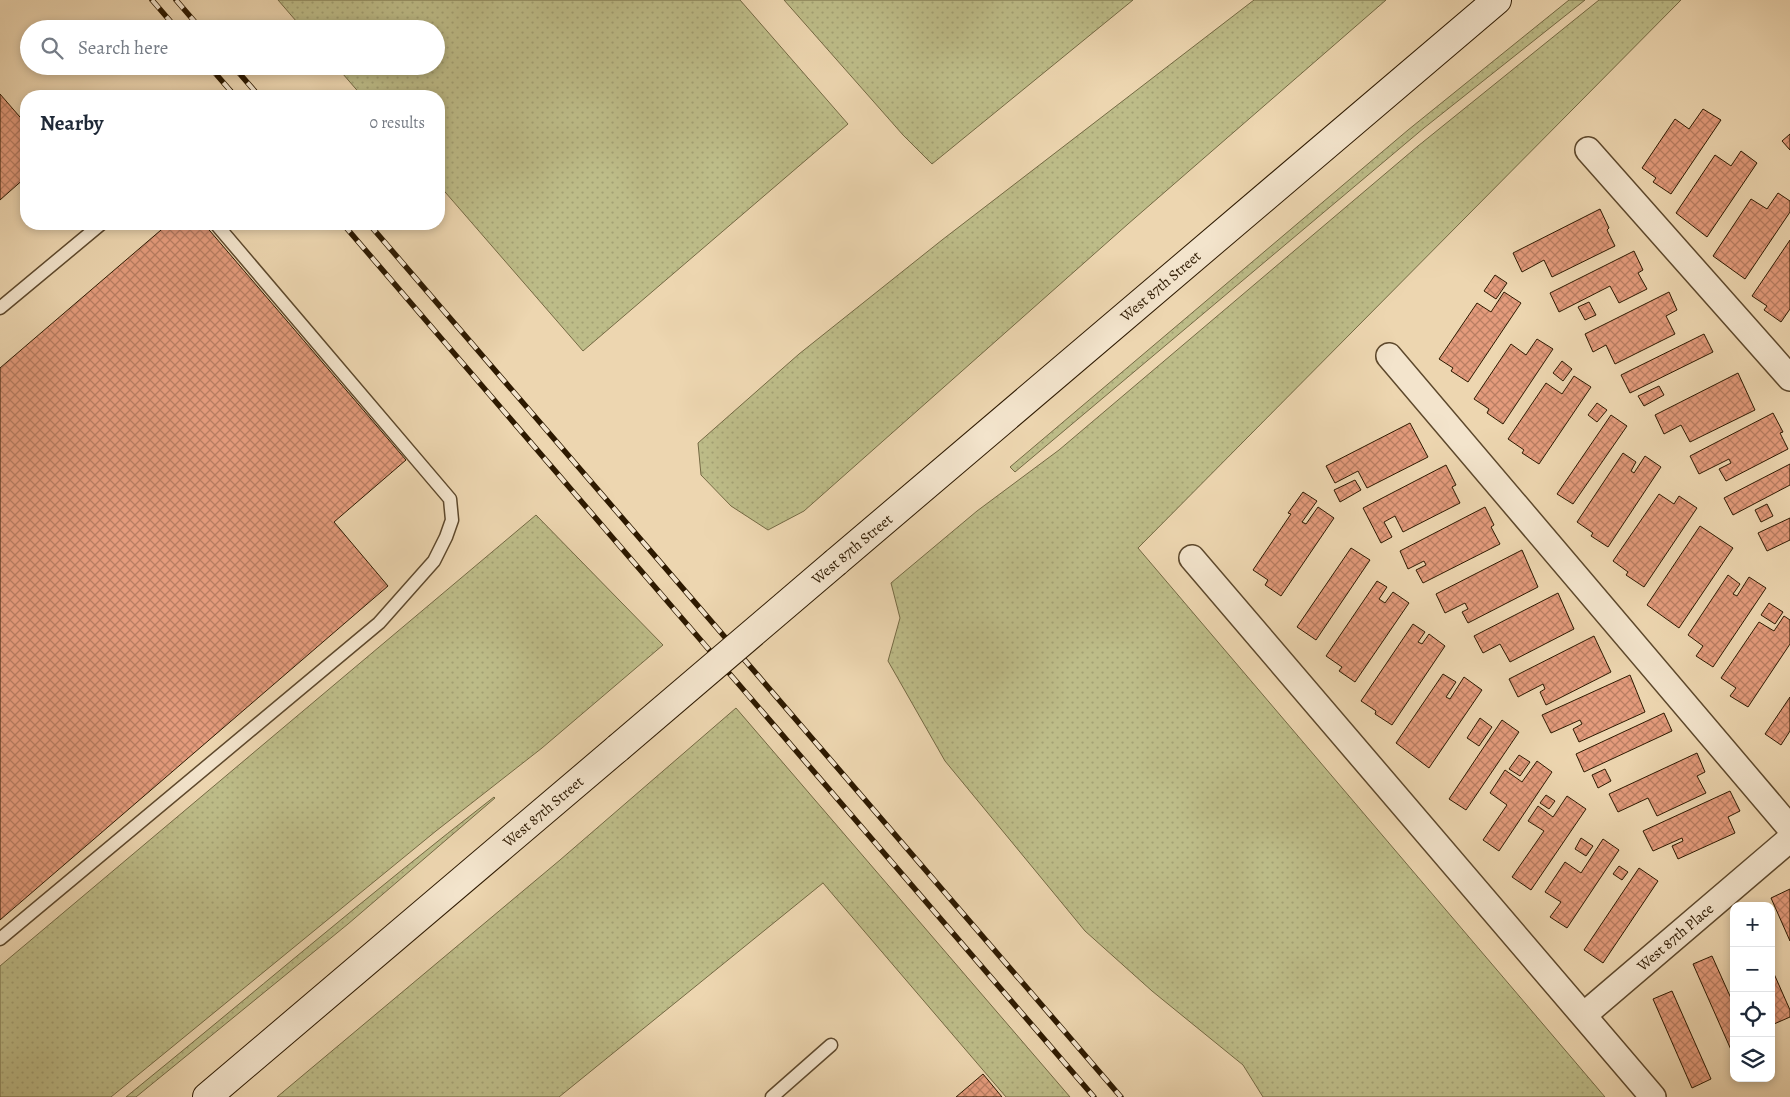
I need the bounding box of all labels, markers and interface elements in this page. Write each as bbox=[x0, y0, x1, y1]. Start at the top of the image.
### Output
search box bbox=[20, 20, 445, 75]
icon: search bbox=[38, 34, 66, 62]
text: Search here bbox=[78, 35, 168, 61]
text: Nearby bbox=[40, 109, 103, 137]
text: 0 results bbox=[369, 112, 425, 134]
street label: West 87th Street bbox=[1115, 246, 1205, 327]
street label: West 87th Street bbox=[807, 509, 897, 589]
street label: West 87th Street bbox=[498, 772, 588, 852]
street label: West 87th Place bbox=[1632, 898, 1718, 976]
map controls bbox=[1730, 902, 1775, 1082]
button: + bbox=[1730, 902, 1775, 947]
button: − bbox=[1730, 947, 1775, 992]
button: locate bbox=[1730, 992, 1775, 1037]
button: layers bbox=[1730, 1037, 1775, 1082]

